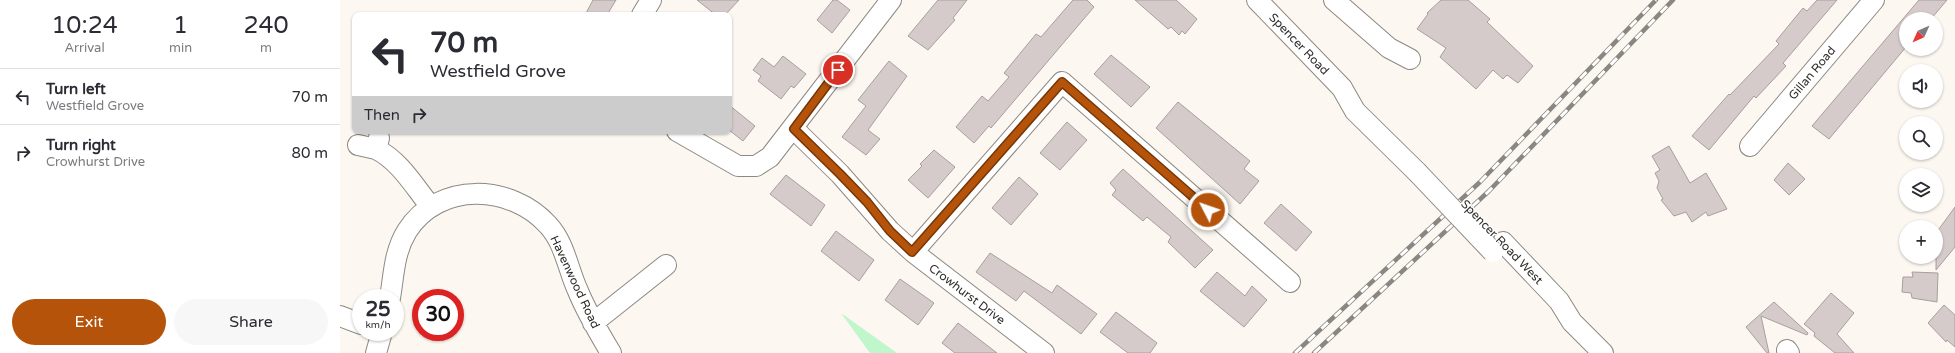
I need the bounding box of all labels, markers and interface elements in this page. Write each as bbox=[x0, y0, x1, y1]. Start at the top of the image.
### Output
street label: Spencer Road bbox=[1266, 10, 1332, 78]
text: 10:24 bbox=[51, 11, 118, 40]
text: 1 bbox=[173, 11, 188, 40]
text: 240 bbox=[243, 11, 289, 40]
north arrow bbox=[1899, 12, 1943, 56]
map controls bbox=[1899, 12, 1943, 264]
text: 70 m bbox=[430, 26, 498, 60]
icon: left bbox=[364, 28, 416, 80]
text: Arrival bbox=[64, 40, 105, 56]
text: min bbox=[169, 40, 192, 56]
text: m bbox=[260, 40, 272, 56]
street label: Gillan Road bbox=[1786, 43, 1838, 103]
pin bbox=[821, 53, 855, 87]
icon: arrive bbox=[827, 59, 849, 81]
text: Westfield Grove bbox=[430, 60, 566, 82]
button: sound bbox=[1899, 64, 1943, 108]
text: Turn left bbox=[46, 80, 106, 98]
icon: left bbox=[12, 86, 34, 108]
text: 70 m bbox=[291, 88, 328, 106]
text: Westfield Grove bbox=[46, 98, 144, 114]
icon: right bbox=[408, 104, 430, 126]
text: Then bbox=[364, 106, 400, 124]
button: search bbox=[1899, 116, 1943, 160]
text: Turn right bbox=[46, 136, 116, 154]
icon: right bbox=[12, 142, 34, 164]
text: 80 m bbox=[291, 144, 328, 162]
text: Crowhurst Drive bbox=[46, 154, 145, 170]
button: layers bbox=[1899, 168, 1943, 212]
position arrow bbox=[1187, 189, 1229, 231]
street label: Spencer Road West bbox=[1458, 197, 1546, 287]
button: + bbox=[1899, 220, 1943, 264]
street label: Havenwood Road bbox=[547, 233, 603, 331]
street label: Crowhurst Drive bbox=[926, 261, 1008, 327]
speed limit sign: 30 bbox=[412, 289, 464, 341]
text: 25 bbox=[365, 298, 391, 322]
button: Exit bbox=[12, 299, 166, 345]
button: Share bbox=[174, 299, 328, 345]
text: km/h bbox=[365, 319, 391, 331]

